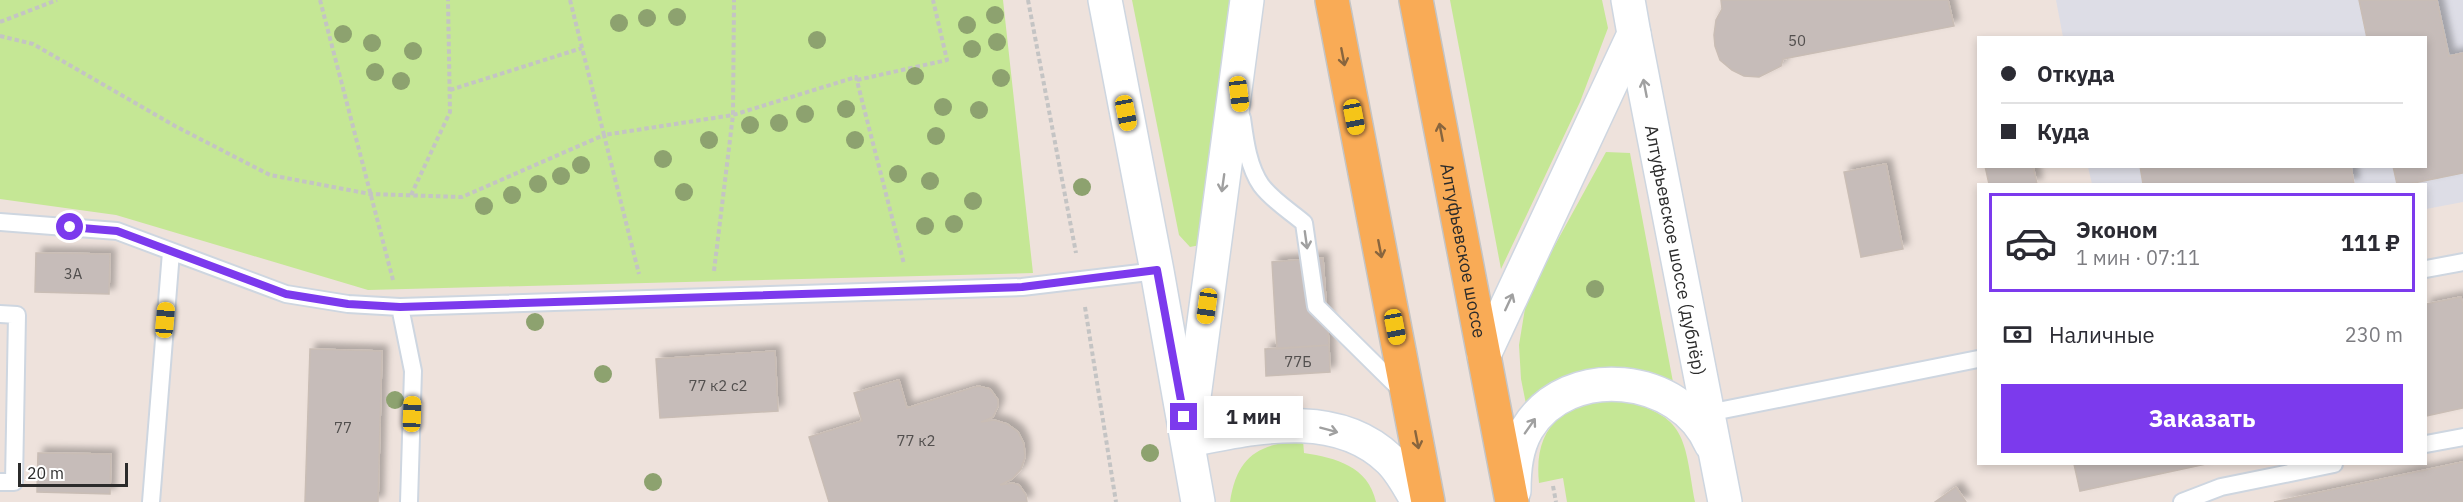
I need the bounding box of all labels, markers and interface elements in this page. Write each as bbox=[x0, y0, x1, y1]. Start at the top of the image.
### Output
house number: 50 bbox=[1788, 31, 1806, 50]
one-way arrow bbox=[1338, 47, 1349, 67]
text: Откуда bbox=[2037, 59, 2115, 88]
car bbox=[1228, 75, 1250, 113]
one-way arrow bbox=[1639, 79, 1650, 99]
car bbox=[1114, 94, 1138, 132]
car bbox=[1342, 98, 1366, 136]
text: Куда bbox=[2037, 117, 2090, 146]
one-way arrow bbox=[1435, 123, 1446, 143]
street label: Алтуфьевское шоссе (дублёр) bbox=[1640, 123, 1712, 377]
street label: Алтуфьевское шоссе bbox=[1436, 161, 1492, 340]
one-way arrow bbox=[1217, 172, 1228, 192]
route start bbox=[56, 213, 83, 240]
text: Эконом bbox=[2076, 215, 2158, 244]
icon: car bbox=[2004, 216, 2058, 270]
text: 111 ₽ bbox=[2341, 228, 2400, 257]
one-way arrow bbox=[1301, 229, 1312, 249]
one-way arrow bbox=[1375, 239, 1386, 258]
text: 1 мин · 07:11 bbox=[2076, 244, 2200, 271]
house number: 3А bbox=[64, 264, 83, 283]
car bbox=[1196, 287, 1218, 325]
one-way arrow bbox=[1503, 293, 1515, 311]
car bbox=[154, 301, 176, 339]
car bbox=[1383, 308, 1407, 346]
icon: cash bbox=[2001, 318, 2034, 351]
text: Наличные bbox=[2049, 320, 2155, 349]
text: 230 m bbox=[2345, 321, 2403, 348]
house number: 77Б bbox=[1284, 352, 1312, 371]
house number: 77 к2 с2 bbox=[689, 376, 747, 395]
button: Заказать bbox=[2001, 384, 2403, 453]
car bbox=[402, 396, 422, 432]
callout: 1 мин bbox=[1205, 396, 1304, 438]
route end bbox=[1170, 403, 1197, 430]
text: 1 мин bbox=[1226, 403, 1281, 430]
house number: 77 bbox=[334, 418, 352, 437]
one-way arrow bbox=[1524, 419, 1536, 435]
one-way arrow bbox=[1319, 425, 1338, 436]
one-way arrow bbox=[1412, 430, 1423, 450]
house number: 77 к2 bbox=[897, 431, 935, 450]
scale bar bbox=[18, 460, 128, 488]
text: 20 m bbox=[27, 463, 64, 483]

